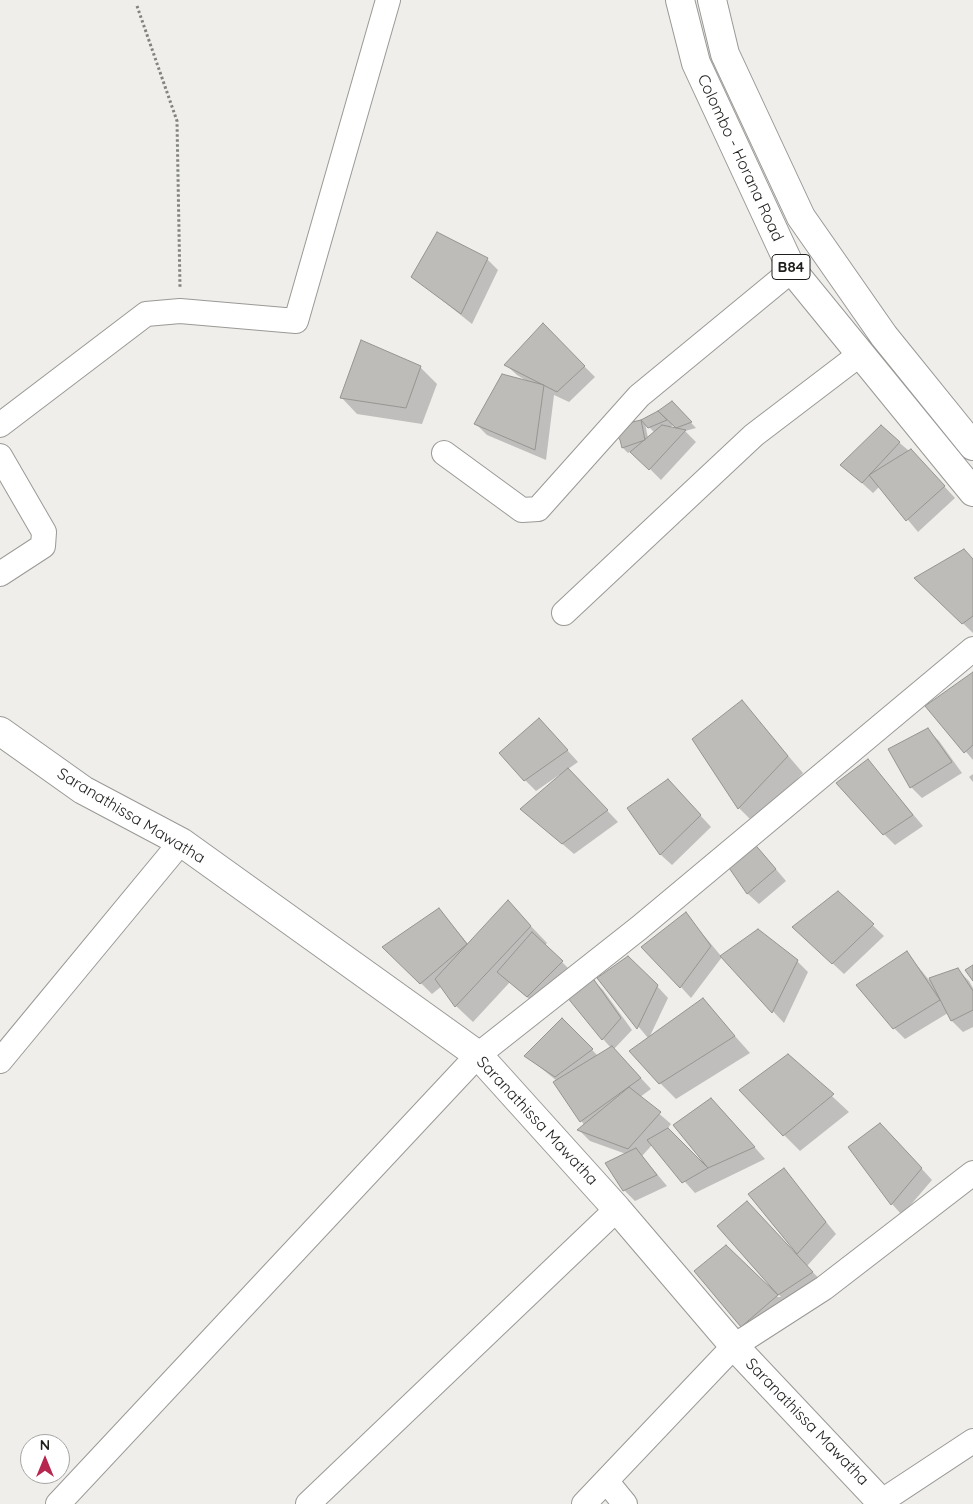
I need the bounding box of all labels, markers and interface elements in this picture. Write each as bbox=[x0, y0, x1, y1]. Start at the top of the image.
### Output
street label: Colombo - Horana Road bbox=[693, 71, 787, 245]
road number: B84 bbox=[772, 254, 810, 280]
street label: Saranathissa Mawatha bbox=[54, 764, 208, 868]
street label: Saranathissa Mawatha bbox=[472, 1053, 602, 1189]
street label: Saranathissa Mawatha bbox=[741, 1354, 873, 1490]
north arrow bbox=[20, 1434, 70, 1484]
text: N bbox=[40, 1436, 50, 1454]

